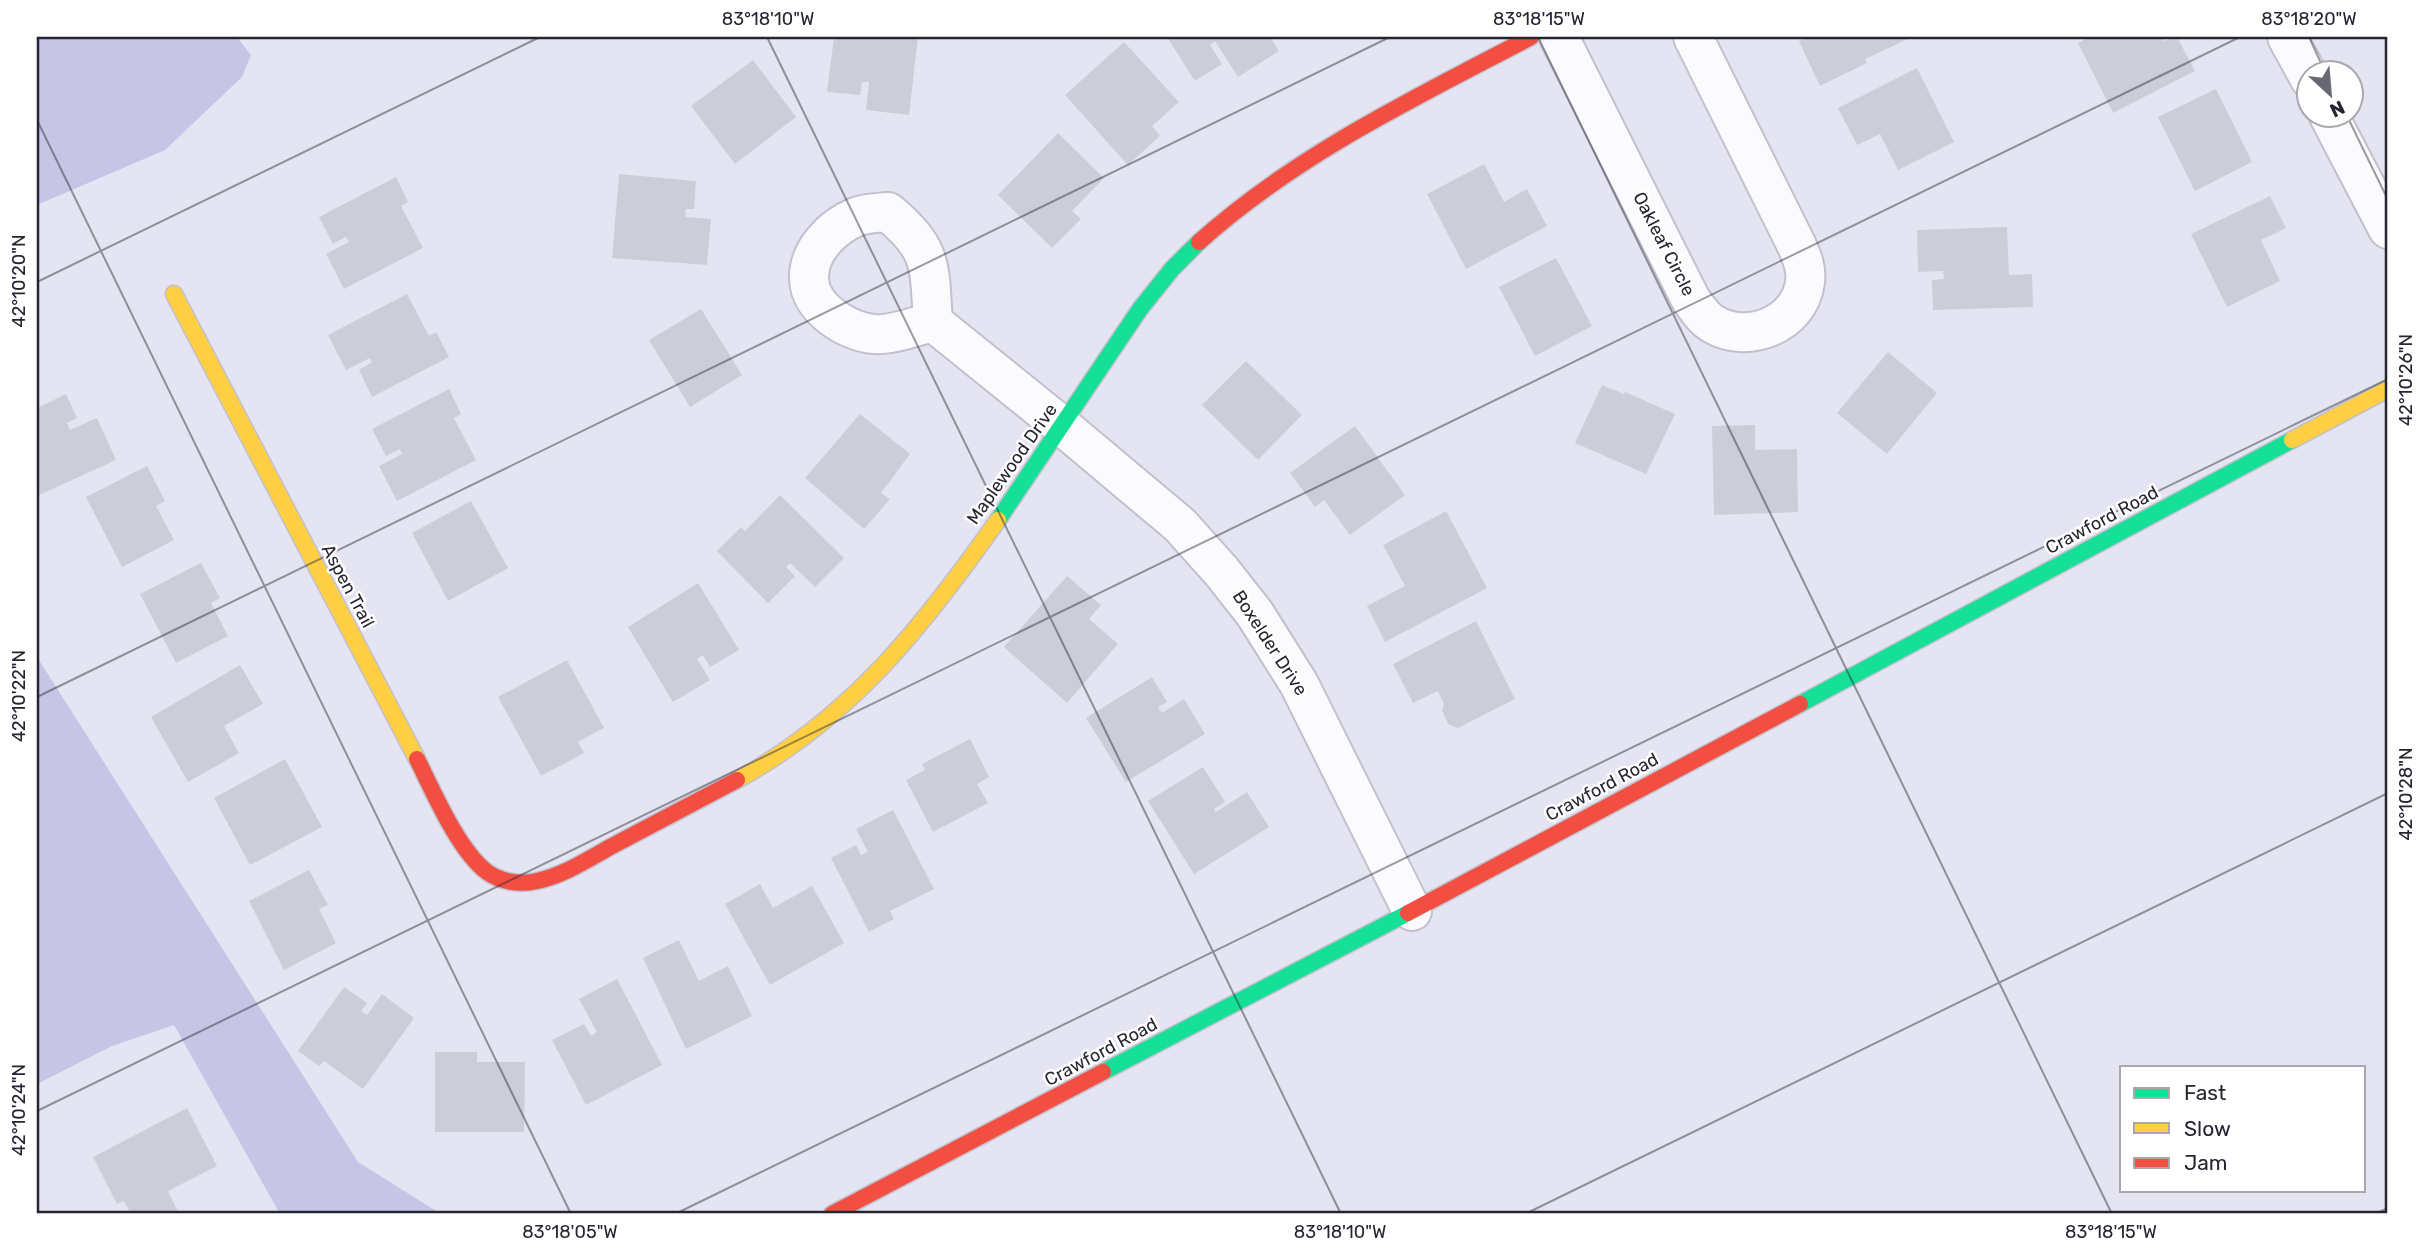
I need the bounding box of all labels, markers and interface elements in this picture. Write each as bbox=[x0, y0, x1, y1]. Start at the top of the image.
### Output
text: 83°18'10"W bbox=[722, 8, 814, 30]
text: 83°18'15"W bbox=[1493, 8, 1585, 30]
text: 83°18'20"W bbox=[2261, 8, 2357, 30]
north arrow bbox=[2296, 60, 2366, 130]
text: N bbox=[2326, 95, 2348, 122]
street label: Oakleaf Circle bbox=[1628, 188, 1700, 300]
text: 42°10'20"N bbox=[8, 234, 30, 328]
text: 42°10'26"N bbox=[2395, 334, 2417, 426]
street label: Maplewood Drive bbox=[962, 399, 1062, 529]
street label: Crawford Road bbox=[2042, 481, 2162, 559]
street label: Aspen Trail bbox=[317, 541, 379, 631]
street label: Boxelder Drive bbox=[1228, 586, 1312, 700]
text: 42°10'22"N bbox=[8, 650, 30, 742]
text: 42°10'28"N bbox=[2395, 747, 2417, 841]
street label: Crawford Road bbox=[1542, 748, 1662, 826]
street label: Crawford Road bbox=[1041, 1013, 1161, 1091]
text: 42°10'24"N bbox=[8, 1064, 30, 1156]
legend bbox=[2120, 1066, 2366, 1192]
text: Fast bbox=[2184, 1080, 2226, 1105]
text: Slow bbox=[2184, 1116, 2231, 1141]
text: Jam bbox=[2184, 1150, 2228, 1175]
text: 83°18'05"W bbox=[522, 1221, 618, 1243]
text: 83°18'10"W bbox=[1294, 1221, 1386, 1243]
text: 83°18'15"W bbox=[2065, 1221, 2157, 1243]

